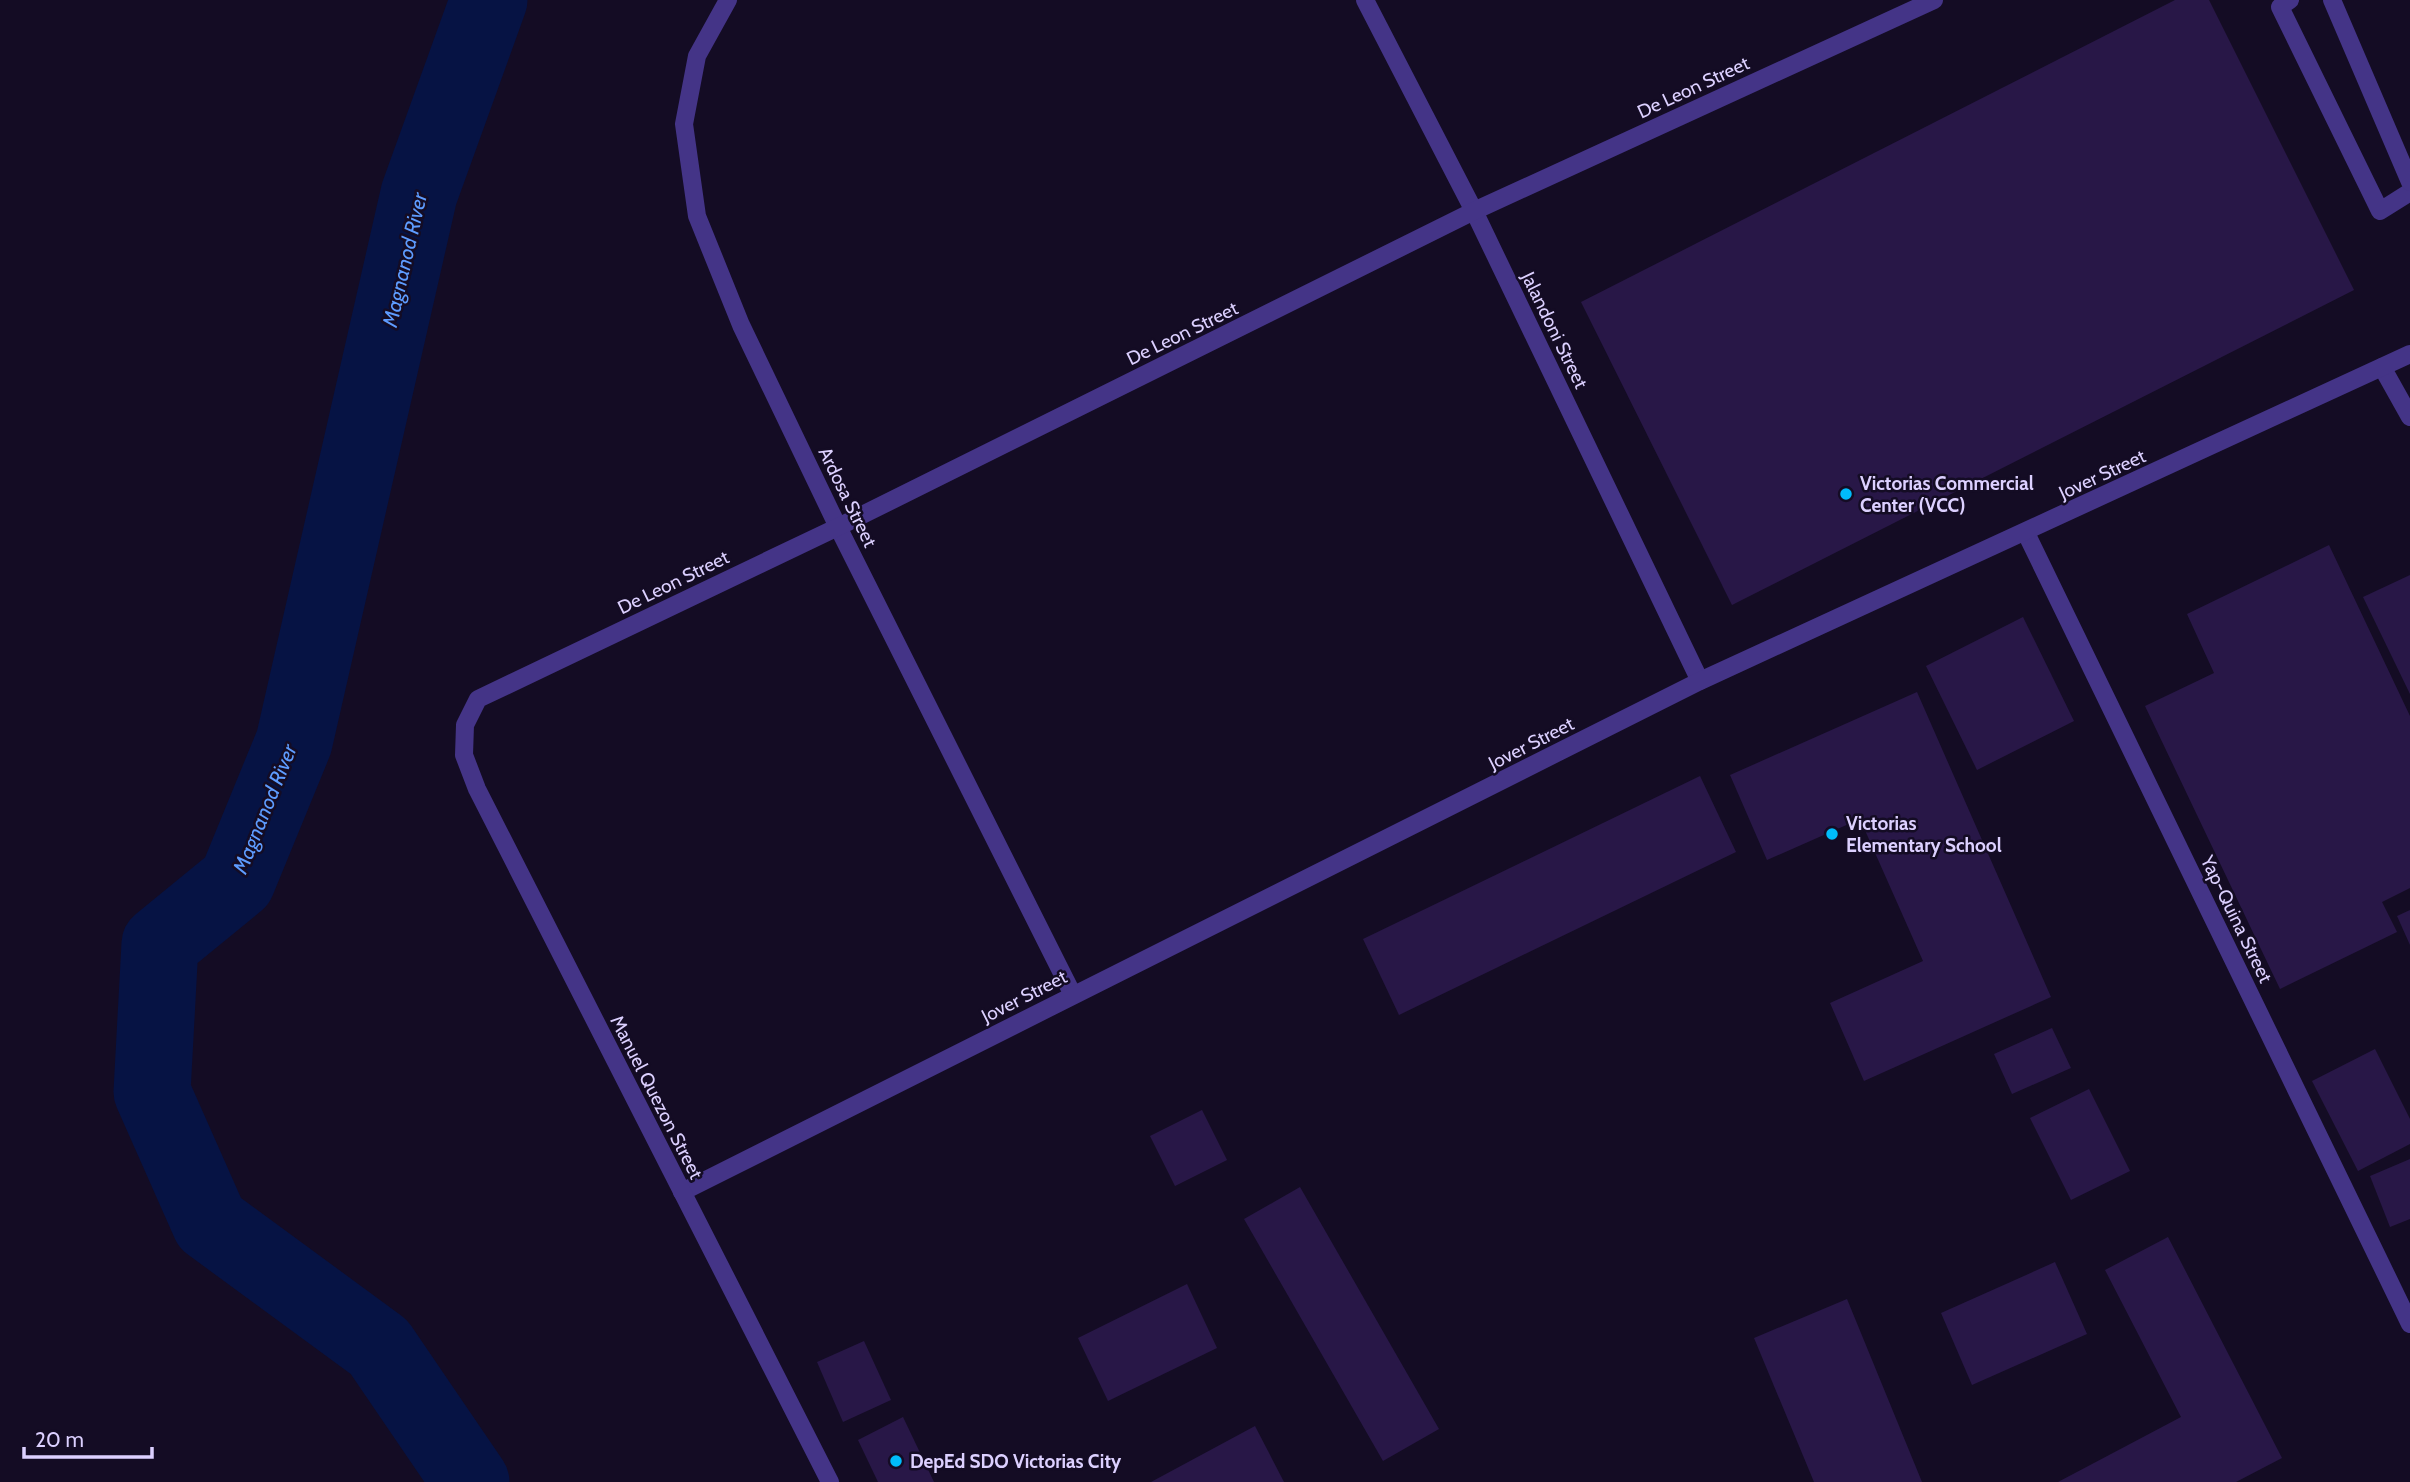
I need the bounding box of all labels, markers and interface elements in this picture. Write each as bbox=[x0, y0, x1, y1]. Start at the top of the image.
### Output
street label: De Leon Street bbox=[1634, 51, 1753, 123]
water label: Magnanod River bbox=[377, 189, 432, 330]
street label: Jalandoni Street bbox=[1516, 267, 1593, 393]
street label: De Leon Street bbox=[1123, 296, 1242, 370]
street label: Ardosa Street bbox=[813, 443, 882, 552]
street label: Jover Street bbox=[2054, 444, 2150, 505]
place label: Victorias Commercial Center (VCC) bbox=[1860, 472, 2034, 517]
marker: Victorias Commercial Center (VCC) bbox=[1838, 486, 1854, 502]
street label: De Leon Street bbox=[614, 545, 733, 619]
street label: Jover Street bbox=[1484, 712, 1578, 775]
water label: Magnanod River bbox=[227, 739, 302, 878]
place label: Victorias Elementary School bbox=[1846, 812, 2002, 857]
marker: Victorias Elementary School bbox=[1824, 826, 1840, 842]
street label: Yap-Quina Street bbox=[2195, 851, 2278, 987]
street label: Jover Street bbox=[977, 965, 1071, 1028]
street label: Manuel Quezon Street bbox=[605, 1012, 708, 1183]
scale bar bbox=[24, 1416, 152, 1460]
text: 20 m bbox=[35, 1427, 84, 1452]
place label: DepEd SDO Victorias City bbox=[910, 1450, 1122, 1473]
marker: DepEd SDO Victorias City bbox=[888, 1453, 904, 1469]

